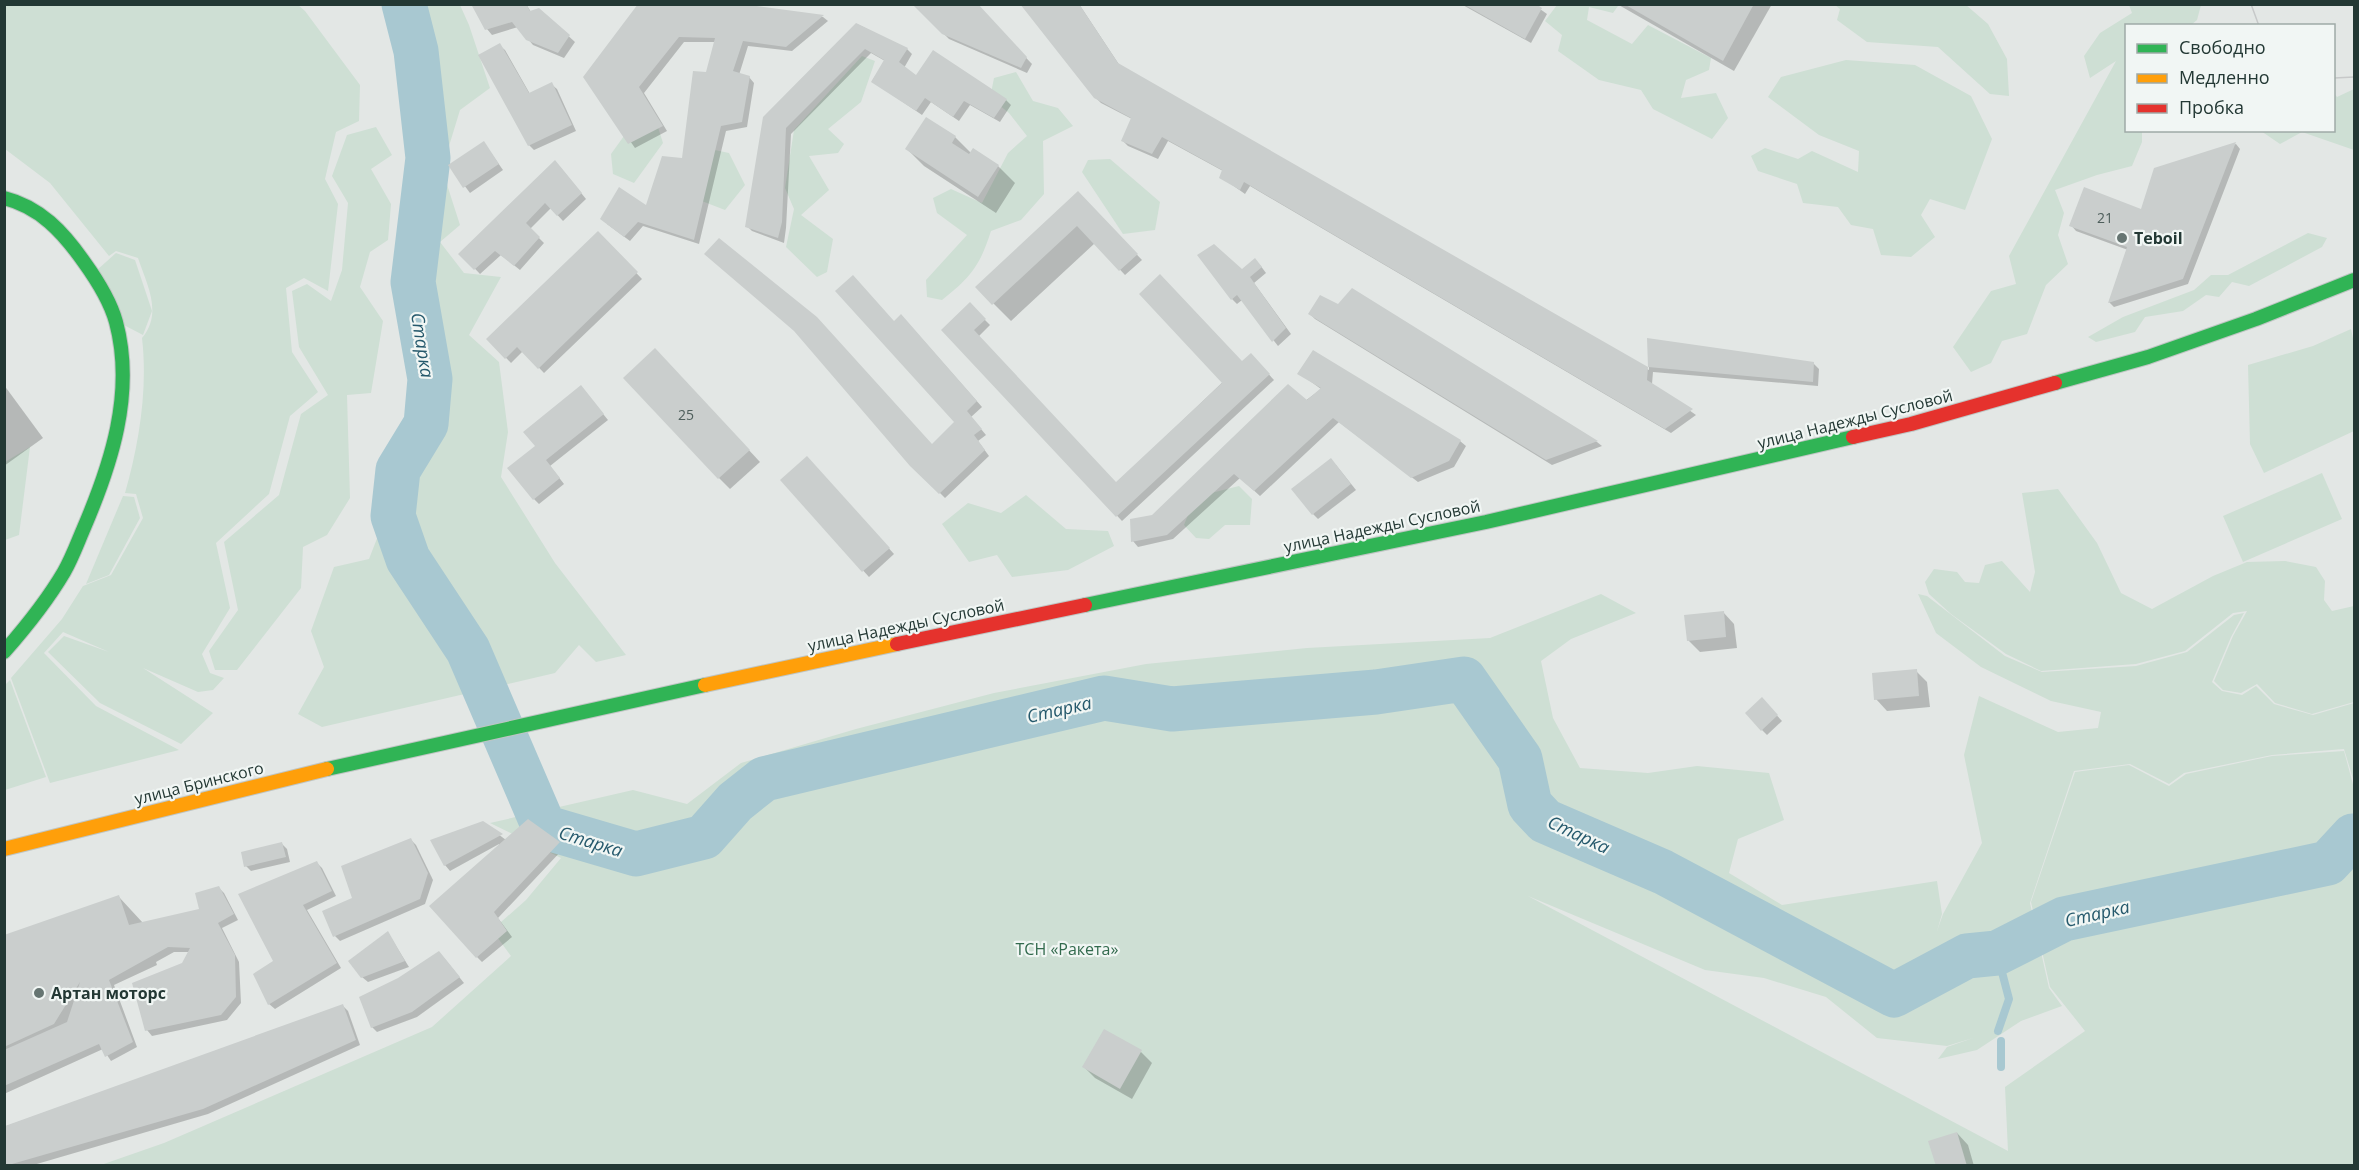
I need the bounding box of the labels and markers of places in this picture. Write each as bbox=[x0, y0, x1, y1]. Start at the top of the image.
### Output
place label: Teboil bbox=[2134, 227, 2183, 249]
marker: Teboil bbox=[2115, 231, 2129, 245]
place label: Артан моторс bbox=[51, 982, 166, 1004]
marker: Артан моторс bbox=[32, 986, 46, 1000]

